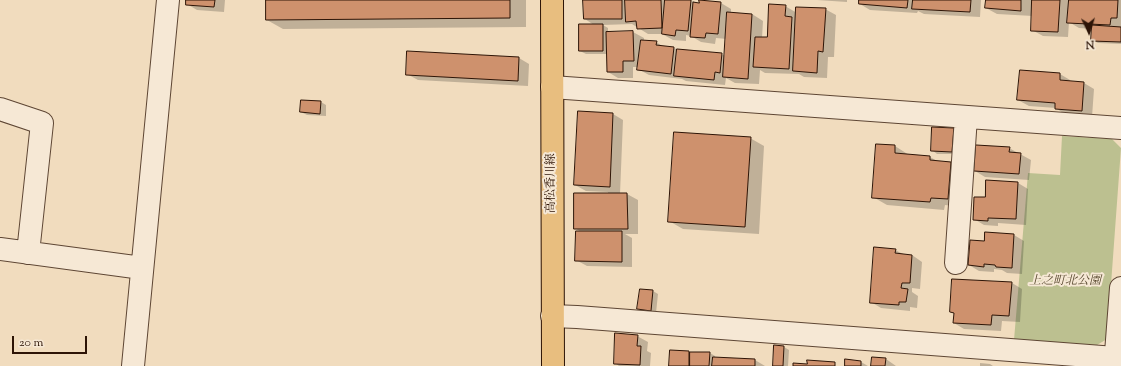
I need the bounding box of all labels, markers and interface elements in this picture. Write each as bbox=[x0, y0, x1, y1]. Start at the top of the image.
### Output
north arrow bbox=[1069, 12, 1109, 52]
text: N bbox=[1085, 36, 1095, 52]
street label: 高松香川線 bbox=[545, 153, 559, 213]
park label: 上之町北公園 bbox=[1029, 275, 1101, 289]
scale bar bbox=[14, 328, 89, 354]
text: 20 m bbox=[19, 334, 43, 352]

